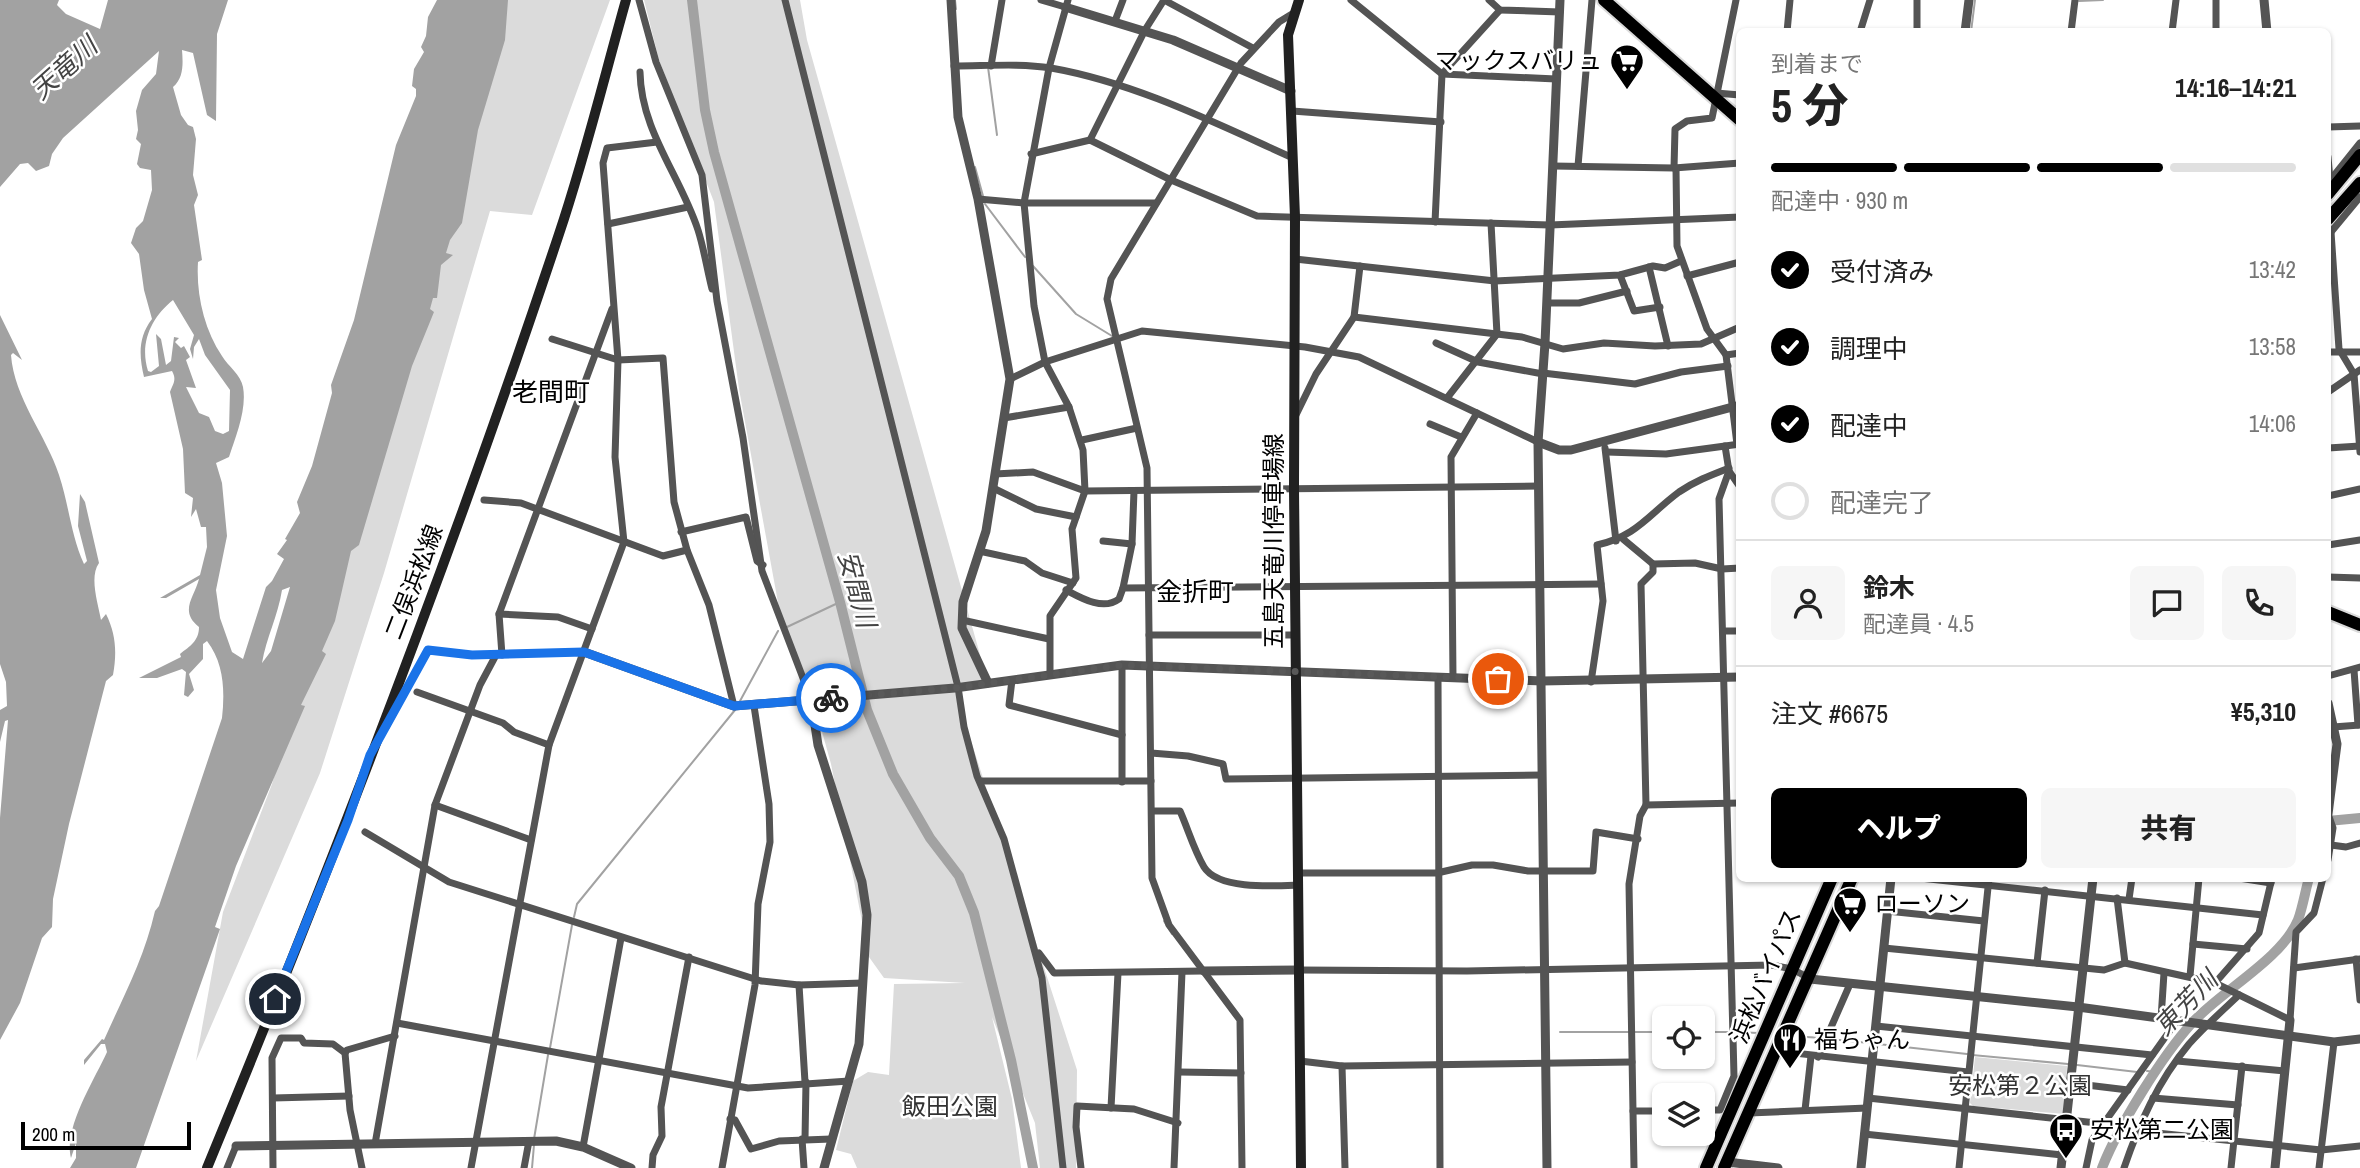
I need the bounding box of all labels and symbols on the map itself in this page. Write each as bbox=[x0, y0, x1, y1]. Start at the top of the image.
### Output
water label: 天竜川 bbox=[23, 27, 107, 107]
supermarket icon: マックスバリュ bbox=[1608, 42, 1646, 91]
place label: マックスバリュ bbox=[1435, 44, 1602, 76]
district label: 老間町 bbox=[512, 374, 590, 409]
street label: 五島天竜川停車場線 bbox=[1257, 433, 1289, 649]
street label: 二俣浜松線 bbox=[377, 520, 450, 643]
water label: 安間川 bbox=[830, 547, 885, 634]
district label: 金折町 bbox=[1156, 574, 1234, 609]
pin bbox=[1468, 649, 1528, 709]
courier bbox=[796, 663, 866, 733]
supermarket icon: ローソン bbox=[1831, 885, 1869, 934]
place label: ローソン bbox=[1874, 887, 1970, 919]
street label: 浜松バイパス bbox=[1722, 903, 1808, 1048]
water label: 東芳川 bbox=[2146, 960, 2227, 1043]
pin bbox=[245, 969, 305, 1029]
restaurant icon: 福ちゃん bbox=[1771, 1021, 1809, 1070]
place label: 福ちゃん bbox=[1814, 1023, 1910, 1055]
park label: 安松第２公園 bbox=[1948, 1069, 2092, 1101]
park label: 飯田公園 bbox=[902, 1090, 998, 1122]
bus stop icon: 安松第二公園 bbox=[2047, 1111, 2085, 1160]
place label: 安松第二公園 bbox=[2090, 1113, 2234, 1145]
scale bar bbox=[21, 1119, 191, 1151]

